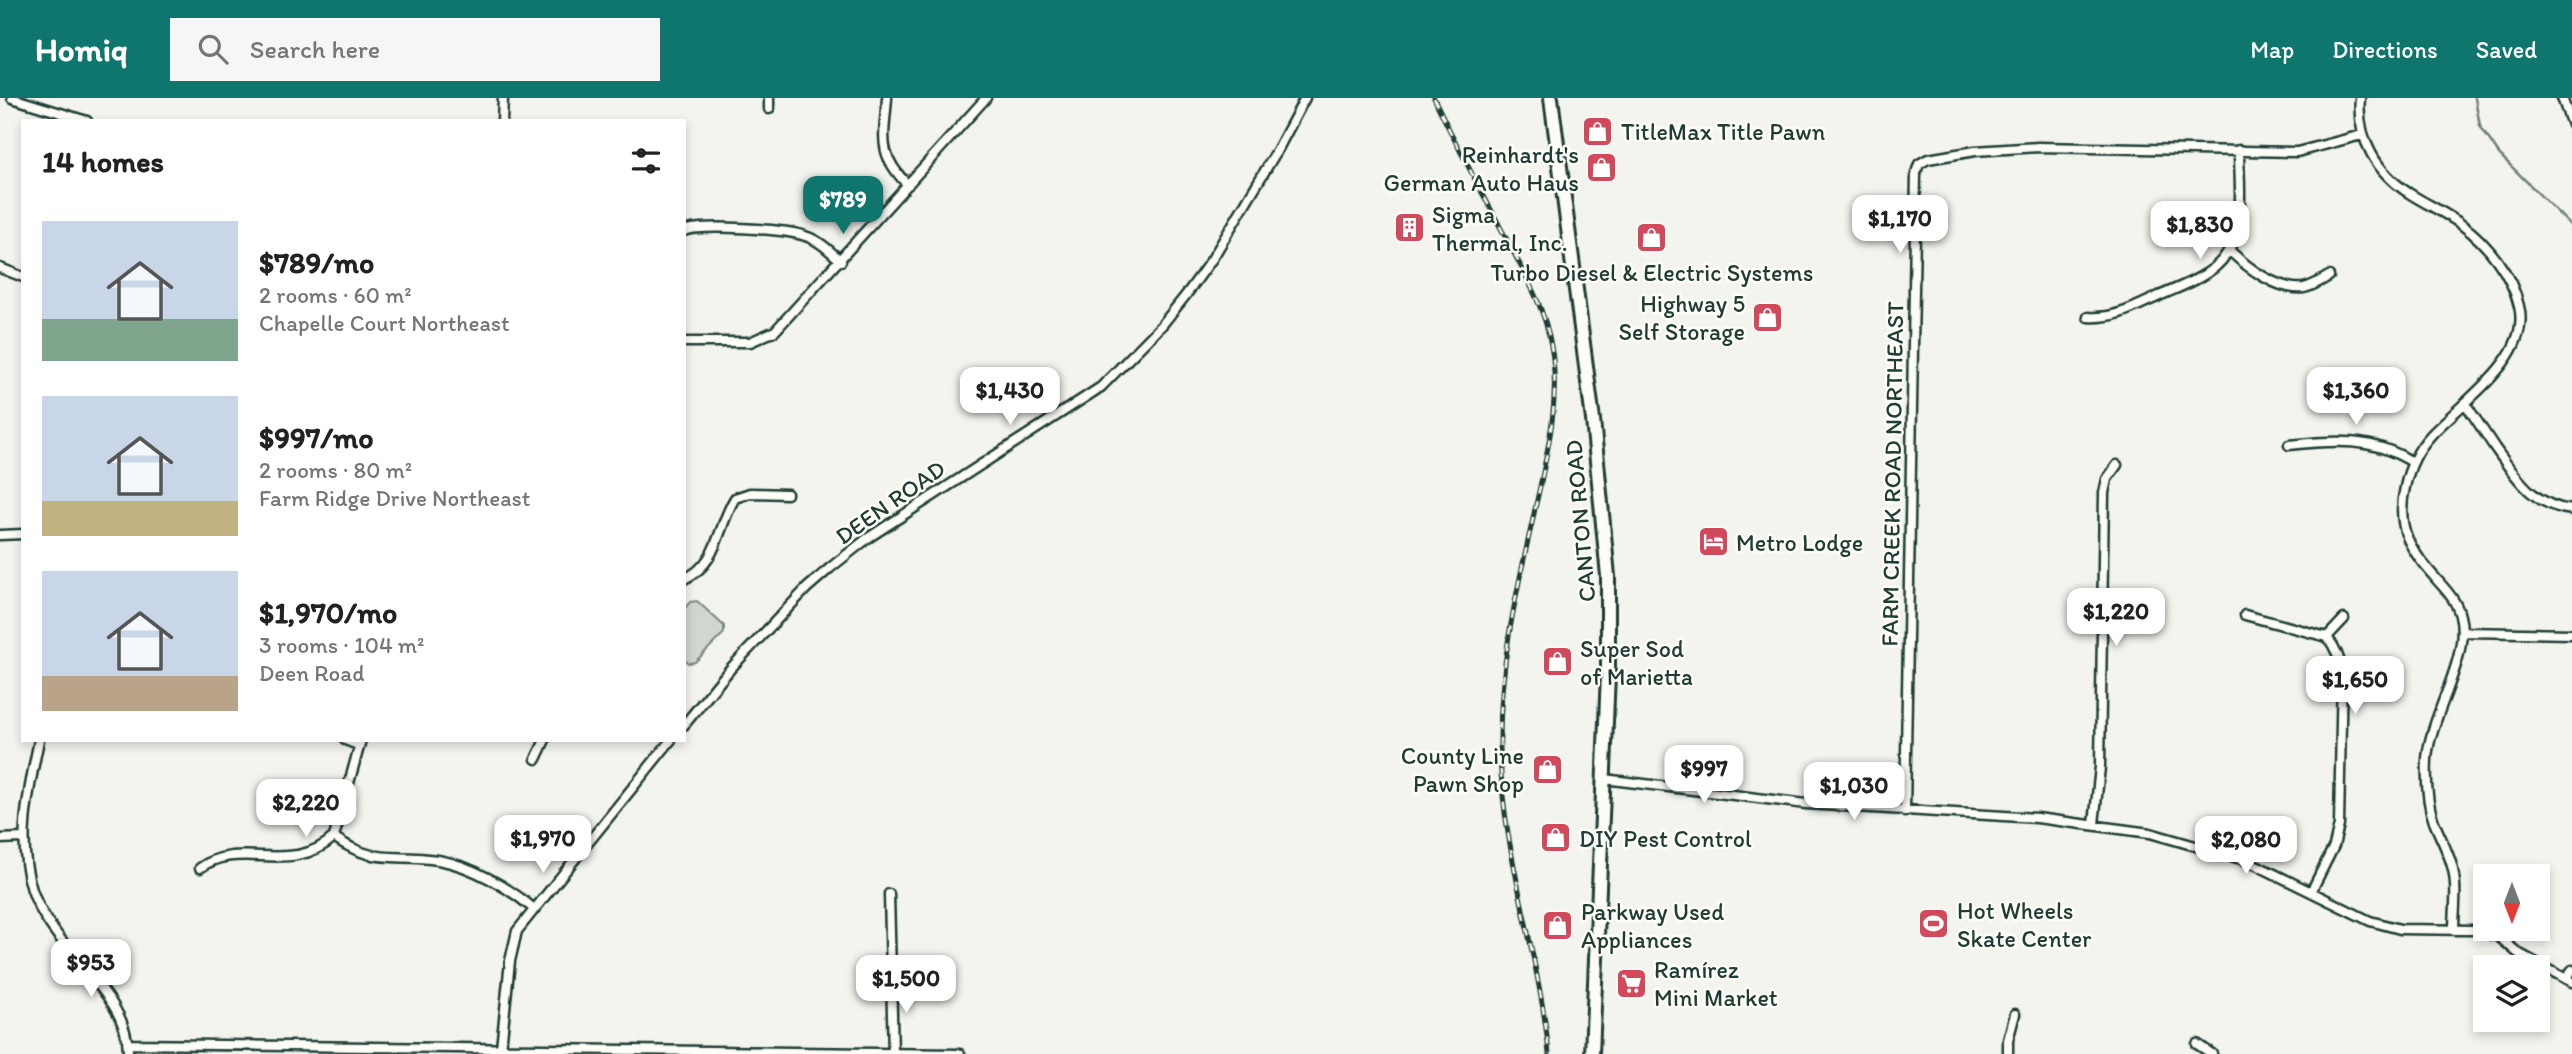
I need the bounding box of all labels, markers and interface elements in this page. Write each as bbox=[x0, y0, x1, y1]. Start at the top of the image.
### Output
search box bbox=[170, 18, 660, 81]
text: Homiq bbox=[35, 30, 128, 69]
icon: search bbox=[194, 30, 232, 68]
text: Search here bbox=[250, 33, 380, 65]
text: Map bbox=[2250, 35, 2294, 64]
text: Directions bbox=[2332, 35, 2438, 64]
text: Saved bbox=[2476, 35, 2537, 64]
shop icon: TitleMax Title Pawn bbox=[1581, 114, 1615, 148]
place label: TitleMax Title Pawn bbox=[1621, 117, 1826, 146]
place label: Reinhardt's German Auto Haus bbox=[1383, 140, 1579, 197]
icon: filters bbox=[627, 142, 665, 180]
text: 14 homes bbox=[42, 143, 164, 180]
shop icon: Reinhardt's German Auto Haus bbox=[1585, 151, 1619, 185]
pin: $789 bbox=[802, 176, 884, 236]
text: $789 bbox=[819, 185, 867, 213]
pin: $1,170 bbox=[1843, 195, 1957, 255]
place label: Sigma Thermal, Inc. bbox=[1432, 200, 1568, 257]
pin: $1,830 bbox=[2143, 202, 2257, 261]
text: $1,170 bbox=[1868, 204, 1932, 232]
text: $1,830 bbox=[2166, 210, 2234, 238]
building icon: Sigma Thermal, Inc. bbox=[1392, 211, 1426, 245]
shop icon: Turbo Diesel & Electric Systems bbox=[1635, 221, 1669, 255]
text: $789/mo bbox=[259, 244, 374, 281]
icon: home bbox=[98, 249, 182, 333]
place label: Turbo Diesel & Electric Systems bbox=[1491, 258, 1813, 287]
text: 2 rooms · 60 m² bbox=[259, 281, 412, 309]
place label: Highway 5 Self Storage bbox=[1618, 289, 1745, 346]
shop icon: Highway 5 Self Storage bbox=[1751, 300, 1785, 334]
street label: FARM CREEK ROAD NORTHEAST bbox=[1874, 301, 1910, 647]
text: Chapelle Court Northeast bbox=[259, 309, 510, 337]
pin: $1,430 bbox=[953, 368, 1067, 427]
pin: $1,360 bbox=[2299, 368, 2413, 427]
text: $1,430 bbox=[976, 376, 1044, 404]
text: $1,360 bbox=[2323, 376, 2389, 404]
text: $997/mo bbox=[259, 419, 374, 456]
icon: home bbox=[98, 424, 182, 508]
street label: CANTON ROAD bbox=[1558, 439, 1602, 603]
street label: DEEN ROAD bbox=[829, 453, 951, 550]
text: 2 rooms · 80 m² bbox=[259, 456, 412, 484]
text: Farm Ridge Drive Northeast bbox=[259, 484, 530, 512]
hotel icon: Metro Lodge bbox=[1696, 525, 1730, 559]
place label: Metro Lodge bbox=[1736, 528, 1863, 557]
pin: $1,220 bbox=[2059, 588, 2173, 648]
text: $1,970/mo bbox=[259, 594, 397, 631]
text: $1,220 bbox=[2083, 597, 2149, 625]
icon: home bbox=[98, 599, 182, 683]
text: 3 rooms · 104 m² bbox=[259, 631, 424, 659]
place label: Super Sod of Marietta bbox=[1580, 634, 1693, 691]
shop icon: Super Sod of Marietta bbox=[1540, 645, 1574, 679]
pin: $1,650 bbox=[2298, 656, 2412, 716]
text: Deen Road bbox=[259, 659, 365, 687]
text: $1,650 bbox=[2322, 665, 2388, 693]
place label: County Line Pawn Shop bbox=[1401, 741, 1524, 798]
pin: $997 bbox=[1663, 746, 1745, 805]
shop icon: County Line Pawn Shop bbox=[1530, 752, 1564, 786]
text: $997 bbox=[1680, 754, 1728, 782]
pin: $1,030 bbox=[1797, 762, 1911, 822]
text: $1,030 bbox=[1820, 771, 1888, 799]
pin: $2,220 bbox=[249, 780, 363, 839]
text: $2,220 bbox=[272, 788, 340, 816]
pin: $1,970 bbox=[486, 816, 600, 875]
pin: $2,080 bbox=[2189, 816, 2303, 876]
shop icon: DIY Pest Control bbox=[1539, 821, 1573, 855]
text: $1,970 bbox=[510, 824, 576, 852]
place label: DIY Pest Control bbox=[1579, 824, 1752, 853]
text: $2,080 bbox=[2211, 825, 2281, 853]
north arrow bbox=[2473, 864, 2550, 942]
map controls bbox=[2473, 864, 2550, 1032]
place label: Hot Wheels Skate Center bbox=[1957, 896, 2091, 953]
place label: Parkway Used Appliances bbox=[1581, 897, 1724, 954]
sports icon: Hot Wheels Skate Center bbox=[1917, 907, 1951, 941]
shop icon: Parkway Used Appliances bbox=[1541, 908, 1575, 942]
pin: $953 bbox=[50, 940, 132, 999]
text: $953 bbox=[67, 948, 115, 976]
place label: Ramírez Mini Market bbox=[1654, 955, 1778, 1012]
button: layers bbox=[2473, 955, 2550, 1032]
pin: $1,500 bbox=[849, 956, 963, 1015]
text: $1,500 bbox=[872, 964, 940, 992]
supermarket icon: Ramírez Mini Market bbox=[1614, 966, 1648, 1000]

